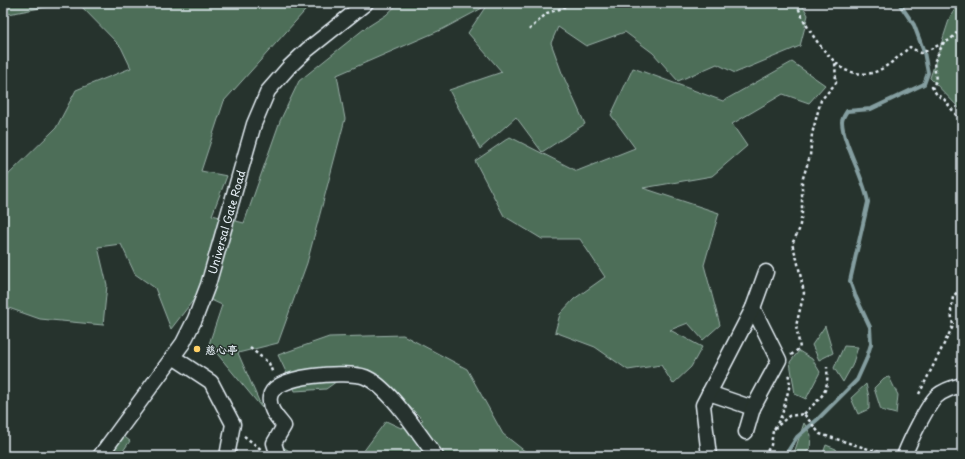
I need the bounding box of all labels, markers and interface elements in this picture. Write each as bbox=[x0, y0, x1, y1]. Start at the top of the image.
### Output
street label: Universal Gate Road bbox=[203, 167, 249, 276]
place label: 慈心亭 bbox=[205, 341, 238, 358]
marker: 慈心亭 bbox=[192, 344, 202, 354]

